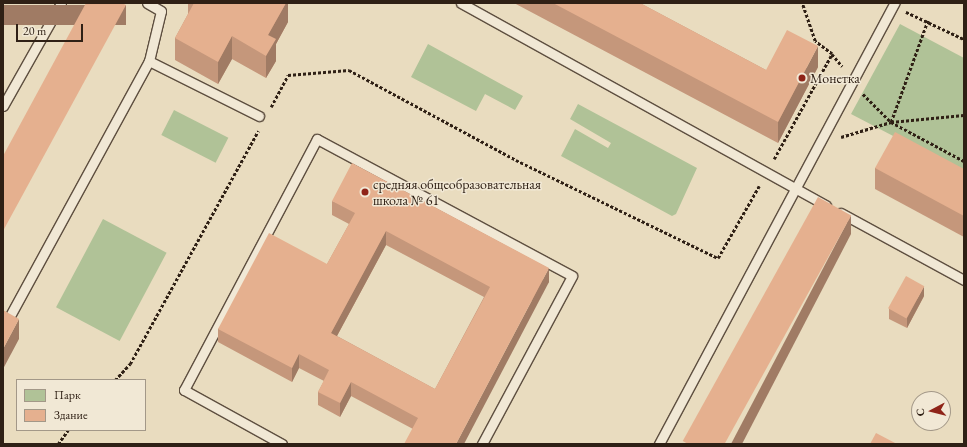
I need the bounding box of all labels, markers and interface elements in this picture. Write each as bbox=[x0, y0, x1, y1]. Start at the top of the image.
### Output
scale bar bbox=[18, 16, 85, 42]
text: 20 m bbox=[23, 23, 46, 39]
place label: Монетка bbox=[810, 70, 860, 86]
marker: Монетка bbox=[797, 73, 807, 83]
place label: средняя общеобразовательная школа № 61 bbox=[373, 176, 541, 208]
marker: средняя общеобразовательная школа № 61 bbox=[360, 187, 370, 197]
legend bbox=[16, 379, 146, 431]
text: Парк bbox=[54, 387, 81, 403]
north arrow bbox=[911, 391, 951, 431]
text: Здание bbox=[54, 407, 88, 423]
text: С bbox=[913, 408, 928, 417]

